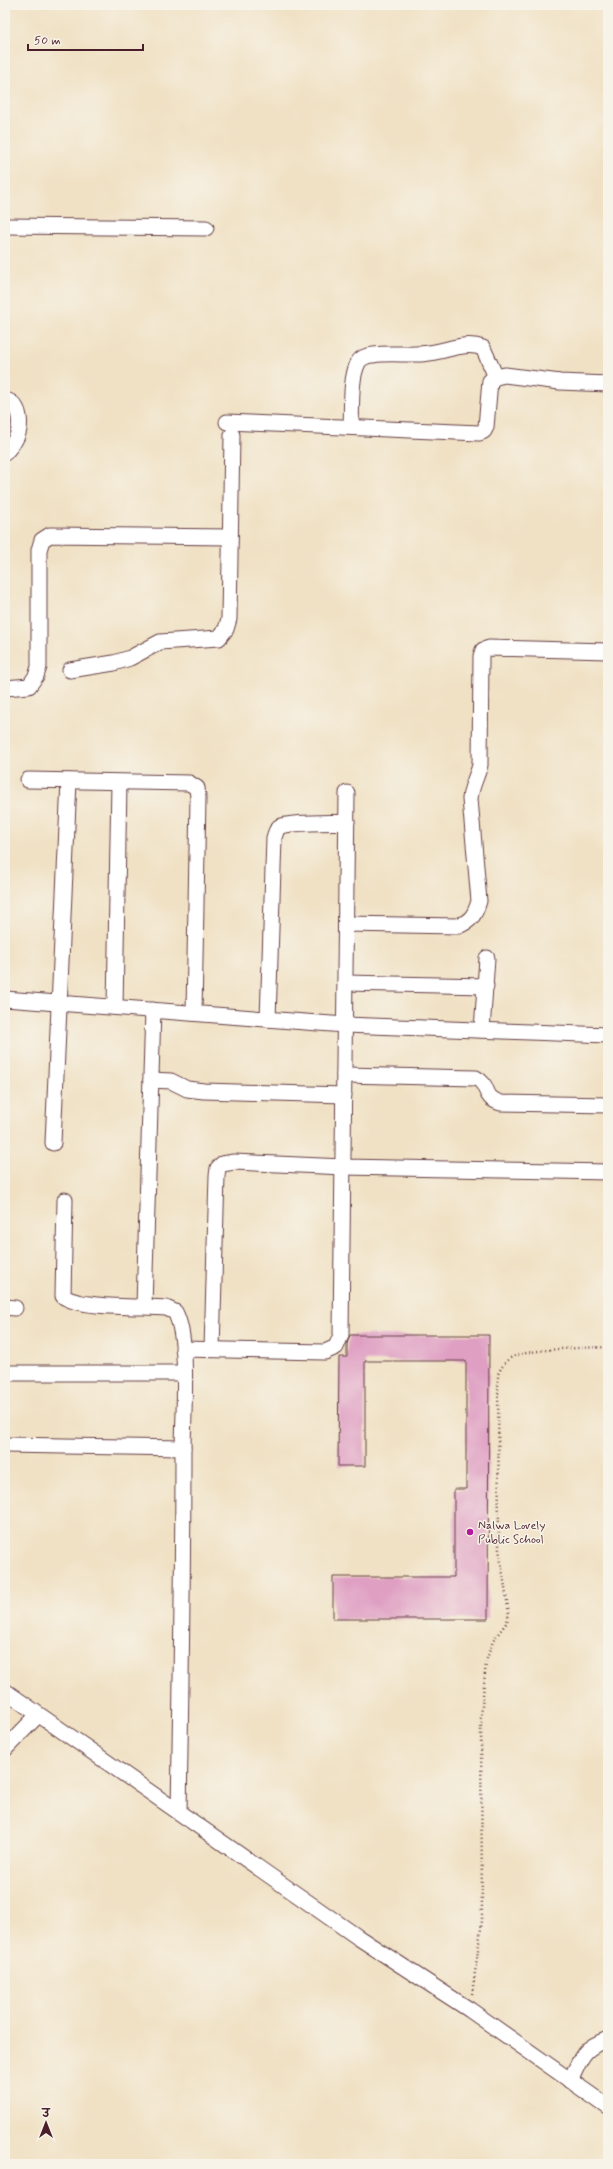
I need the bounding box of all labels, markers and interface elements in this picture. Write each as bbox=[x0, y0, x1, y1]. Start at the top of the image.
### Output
scale bar bbox=[28, 26, 143, 52]
text: 50 m bbox=[34, 33, 61, 49]
place label: Nalwa Lovely Public School bbox=[478, 1518, 545, 1548]
marker: Nalwa Lovely Public School bbox=[465, 1527, 475, 1537]
north arrow bbox=[26, 2103, 66, 2143]
text: उ bbox=[41, 2107, 51, 2121]

